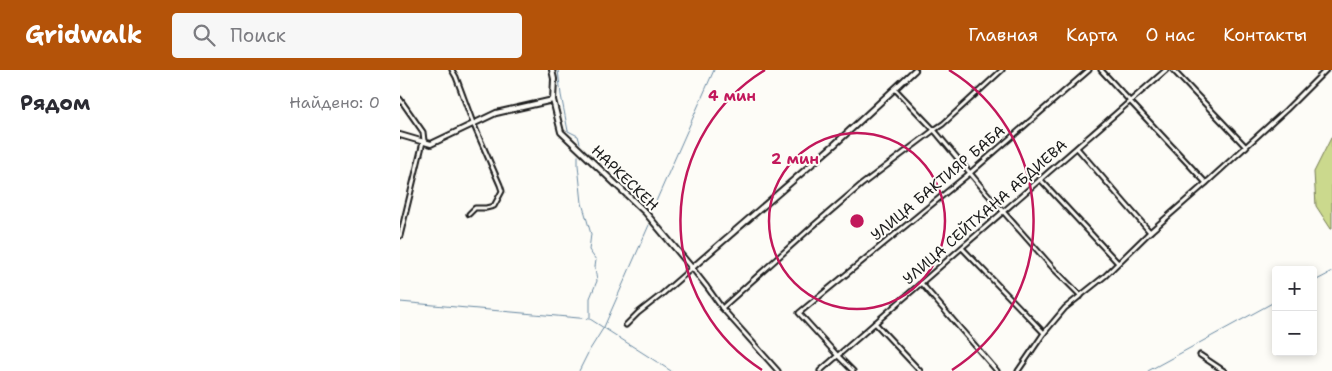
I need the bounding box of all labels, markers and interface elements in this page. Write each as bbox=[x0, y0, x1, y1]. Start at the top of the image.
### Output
search box bbox=[172, 13, 522, 58]
text: Gridwalk bbox=[25, 19, 142, 51]
icon: search bbox=[190, 21, 218, 49]
text: Поиск bbox=[230, 23, 286, 48]
text: Главная bbox=[968, 23, 1038, 47]
text: Карта bbox=[1066, 23, 1118, 47]
text: О нас bbox=[1146, 23, 1195, 47]
text: Контакты bbox=[1223, 23, 1307, 47]
text: 4 мин bbox=[708, 86, 756, 106]
text: Рядом bbox=[20, 89, 90, 117]
text: Найдено: 0 bbox=[289, 92, 380, 113]
street label: УЛИЦА БАКТИЯР БАБА bbox=[867, 121, 1009, 245]
street label: УЛИЦА СЕЙТХАНА АБДИЕВА bbox=[898, 134, 1071, 289]
street label: НАРКЕСКЕН bbox=[587, 141, 663, 215]
text: 2 мин bbox=[771, 149, 819, 169]
centre of rings bbox=[848, 212, 866, 230]
map controls bbox=[1272, 266, 1317, 356]
button: + bbox=[1272, 266, 1317, 311]
button: − bbox=[1272, 311, 1317, 356]

